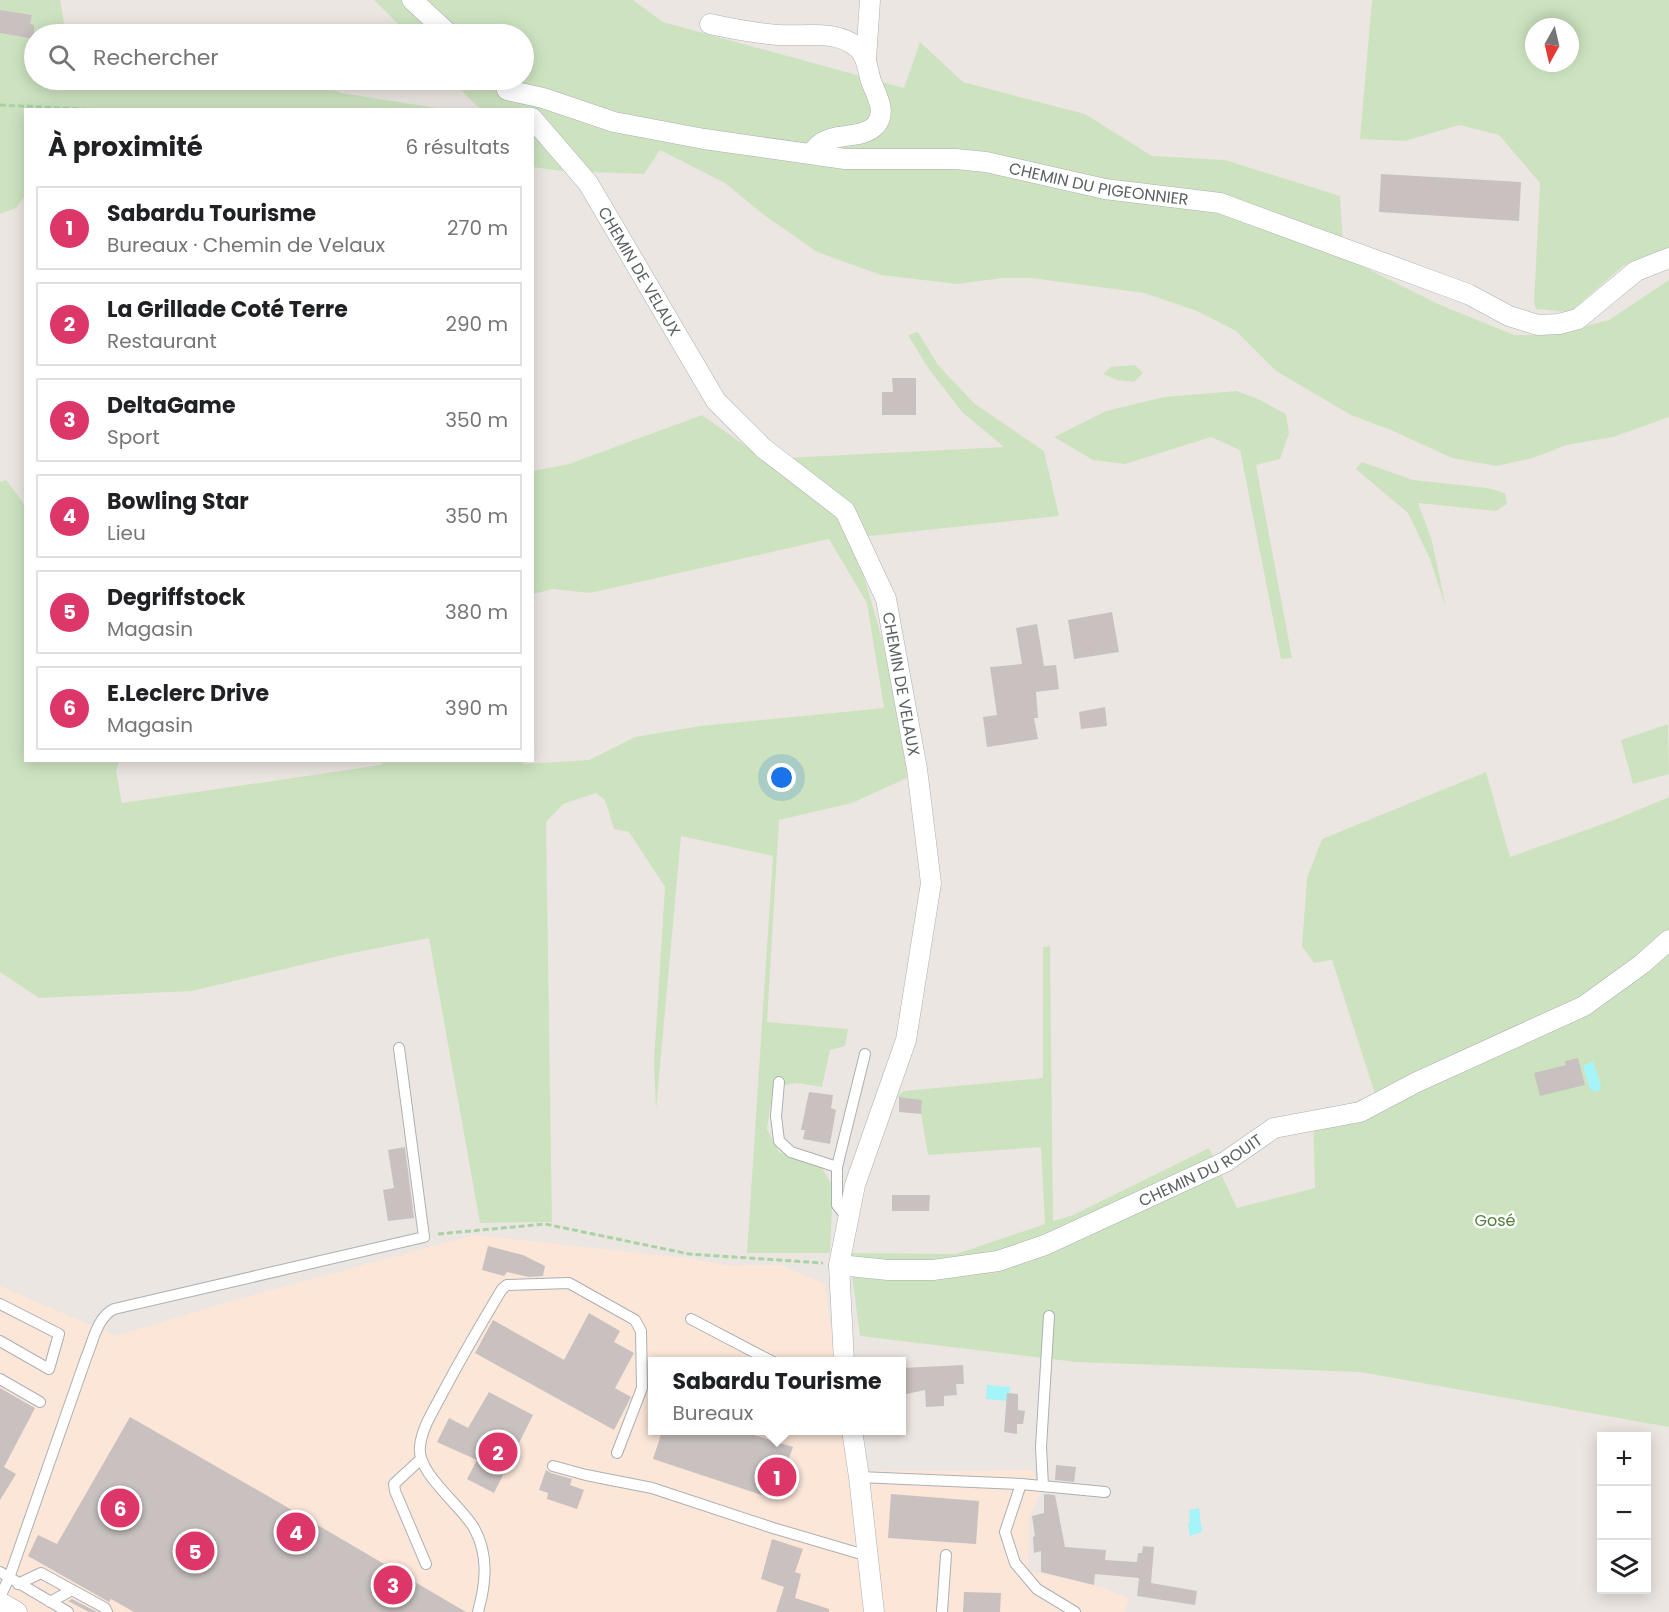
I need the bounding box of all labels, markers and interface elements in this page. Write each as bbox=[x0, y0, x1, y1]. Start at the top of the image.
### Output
north arrow bbox=[1525, 18, 1579, 72]
search box bbox=[24, 24, 534, 90]
icon: search bbox=[45, 41, 78, 74]
text: Rechercher bbox=[93, 42, 219, 73]
text: À proximité bbox=[48, 129, 203, 165]
text: 6 résultats bbox=[405, 133, 510, 161]
street label: CHEMIN DU PIGEONNIER bbox=[1007, 157, 1190, 211]
text: Sabardu Tourisme bbox=[107, 198, 316, 229]
street label: CHEMIN DE VELAUX bbox=[592, 203, 686, 340]
text: 1 bbox=[66, 214, 73, 242]
text: 270 m bbox=[447, 214, 508, 242]
text: Bureaux · Chemin de Velaux bbox=[107, 231, 385, 259]
text: La Grillade Coté Terre bbox=[107, 294, 348, 325]
text: 2 bbox=[64, 310, 75, 338]
text: 290 m bbox=[445, 310, 508, 338]
text: Restaurant bbox=[107, 327, 217, 355]
text: DeltaGame bbox=[107, 390, 235, 421]
text: 3 bbox=[63, 406, 76, 434]
text: 350 m bbox=[445, 406, 508, 434]
text: Sport bbox=[107, 423, 160, 451]
text: Bowling Star bbox=[107, 486, 249, 517]
text: 4 bbox=[63, 502, 76, 530]
text: 350 m bbox=[445, 502, 508, 530]
text: Lieu bbox=[107, 519, 146, 547]
text: Degriffstock bbox=[107, 582, 245, 613]
text: 5 bbox=[63, 598, 76, 626]
text: 380 m bbox=[445, 598, 508, 626]
street label: CHEMIN DE VELAUX bbox=[877, 610, 925, 758]
text: Magasin bbox=[107, 615, 193, 643]
text: E.Leclerc Drive bbox=[107, 678, 269, 709]
text: 6 bbox=[63, 694, 76, 722]
text: 390 m bbox=[445, 694, 508, 722]
text: Magasin bbox=[107, 711, 193, 739]
your location bbox=[767, 763, 796, 792]
street label: CHEMIN DU ROUIT bbox=[1135, 1128, 1267, 1212]
park label: Gosé bbox=[1475, 1209, 1516, 1232]
popup bbox=[648, 1357, 906, 1435]
text: Sabardu Tourisme bbox=[672, 1366, 882, 1397]
text: Bureaux bbox=[672, 1399, 753, 1427]
pin: 2 bbox=[478, 1430, 518, 1474]
map controls bbox=[1597, 1432, 1651, 1594]
button: + bbox=[1597, 1432, 1651, 1486]
pin: 1 bbox=[758, 1454, 796, 1500]
pin: 6 bbox=[100, 1486, 140, 1530]
button: − bbox=[1597, 1486, 1651, 1540]
pin: 4 bbox=[276, 1510, 316, 1555]
pin: 5 bbox=[176, 1528, 214, 1574]
button: layers bbox=[1597, 1540, 1651, 1594]
pin: 3 bbox=[374, 1562, 412, 1608]

